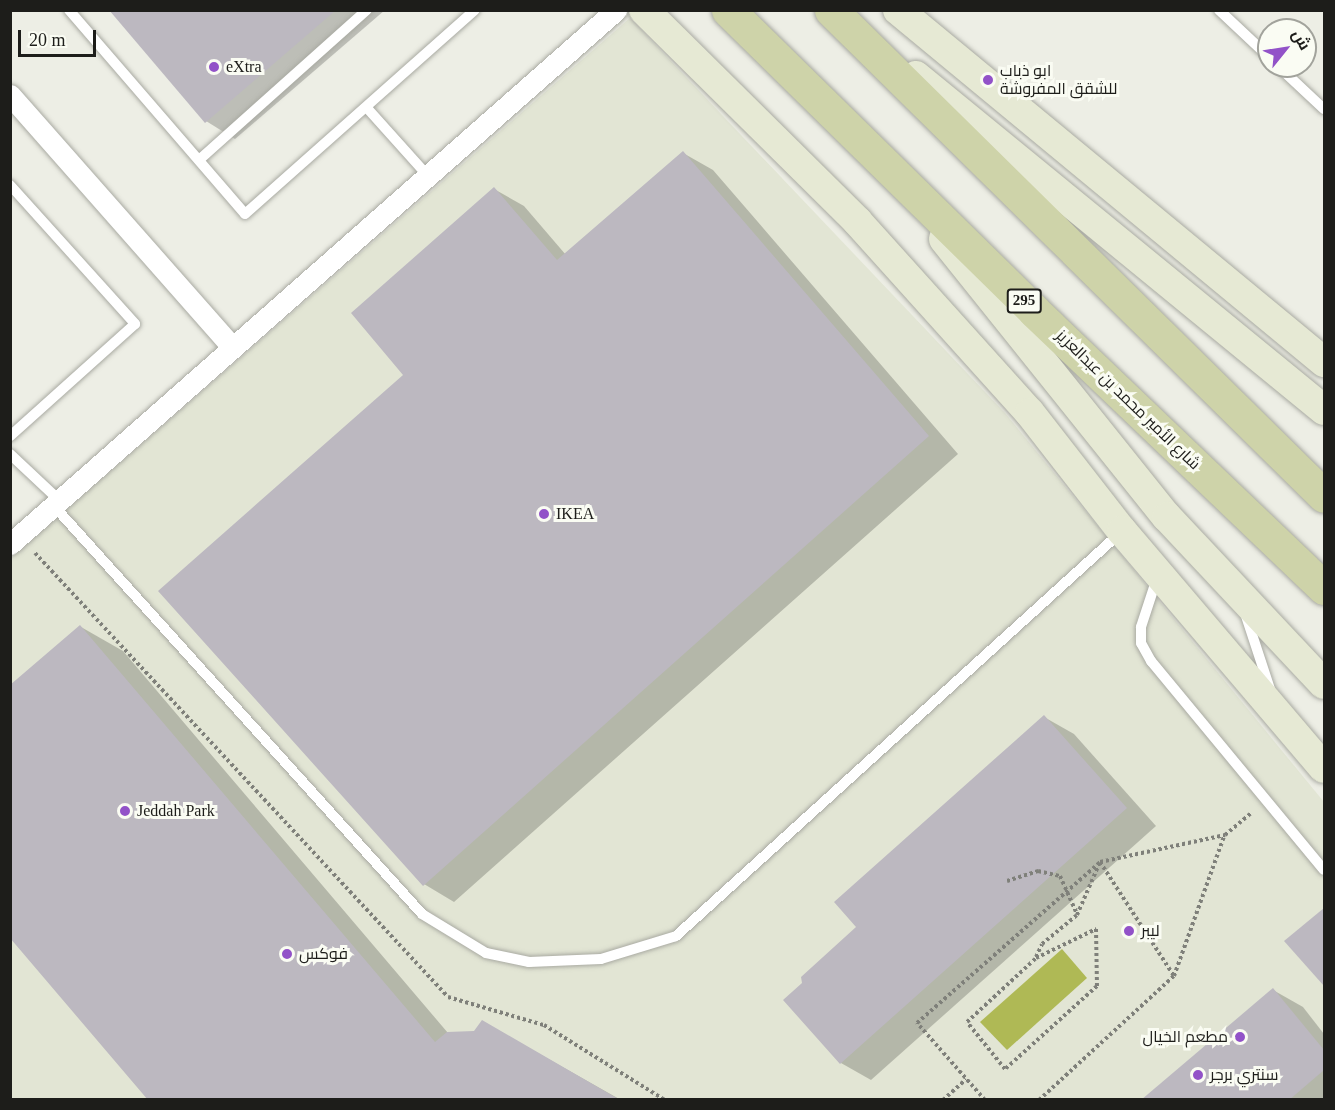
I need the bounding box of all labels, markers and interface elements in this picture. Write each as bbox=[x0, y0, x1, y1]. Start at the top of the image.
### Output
scale bar bbox=[21, 18, 99, 56]
north arrow bbox=[1257, 18, 1317, 78]
text: ش bbox=[1289, 27, 1314, 53]
text: 20 m bbox=[29, 30, 66, 50]
place label: eXtra bbox=[226, 57, 262, 77]
marker: eXtra bbox=[207, 60, 221, 74]
place label: ابو ذياب للشقق المفروشة bbox=[1000, 61, 1117, 99]
marker: ابو ذياب للشقق المفروشة bbox=[981, 73, 995, 87]
road number: 295 bbox=[1006, 289, 1042, 313]
street label: شارع الأمير محمد بن عبدالعزيز bbox=[1052, 326, 1204, 474]
place label: IKEA bbox=[556, 504, 594, 524]
marker: IKEA bbox=[537, 507, 551, 521]
place label: Jeddah Park bbox=[137, 801, 215, 821]
marker: Jeddah Park bbox=[118, 804, 132, 818]
place label: ليبر bbox=[1141, 921, 1160, 941]
marker: ليبر bbox=[1122, 924, 1136, 938]
place label: فوكس bbox=[299, 944, 348, 964]
marker: فوكس bbox=[280, 947, 294, 961]
place label: مطعم الخيال bbox=[1143, 1027, 1228, 1047]
marker: مطعم الخيال bbox=[1233, 1030, 1247, 1044]
place label: سنتري برجر bbox=[1210, 1065, 1279, 1085]
marker: سنتري برجر bbox=[1191, 1068, 1205, 1082]

